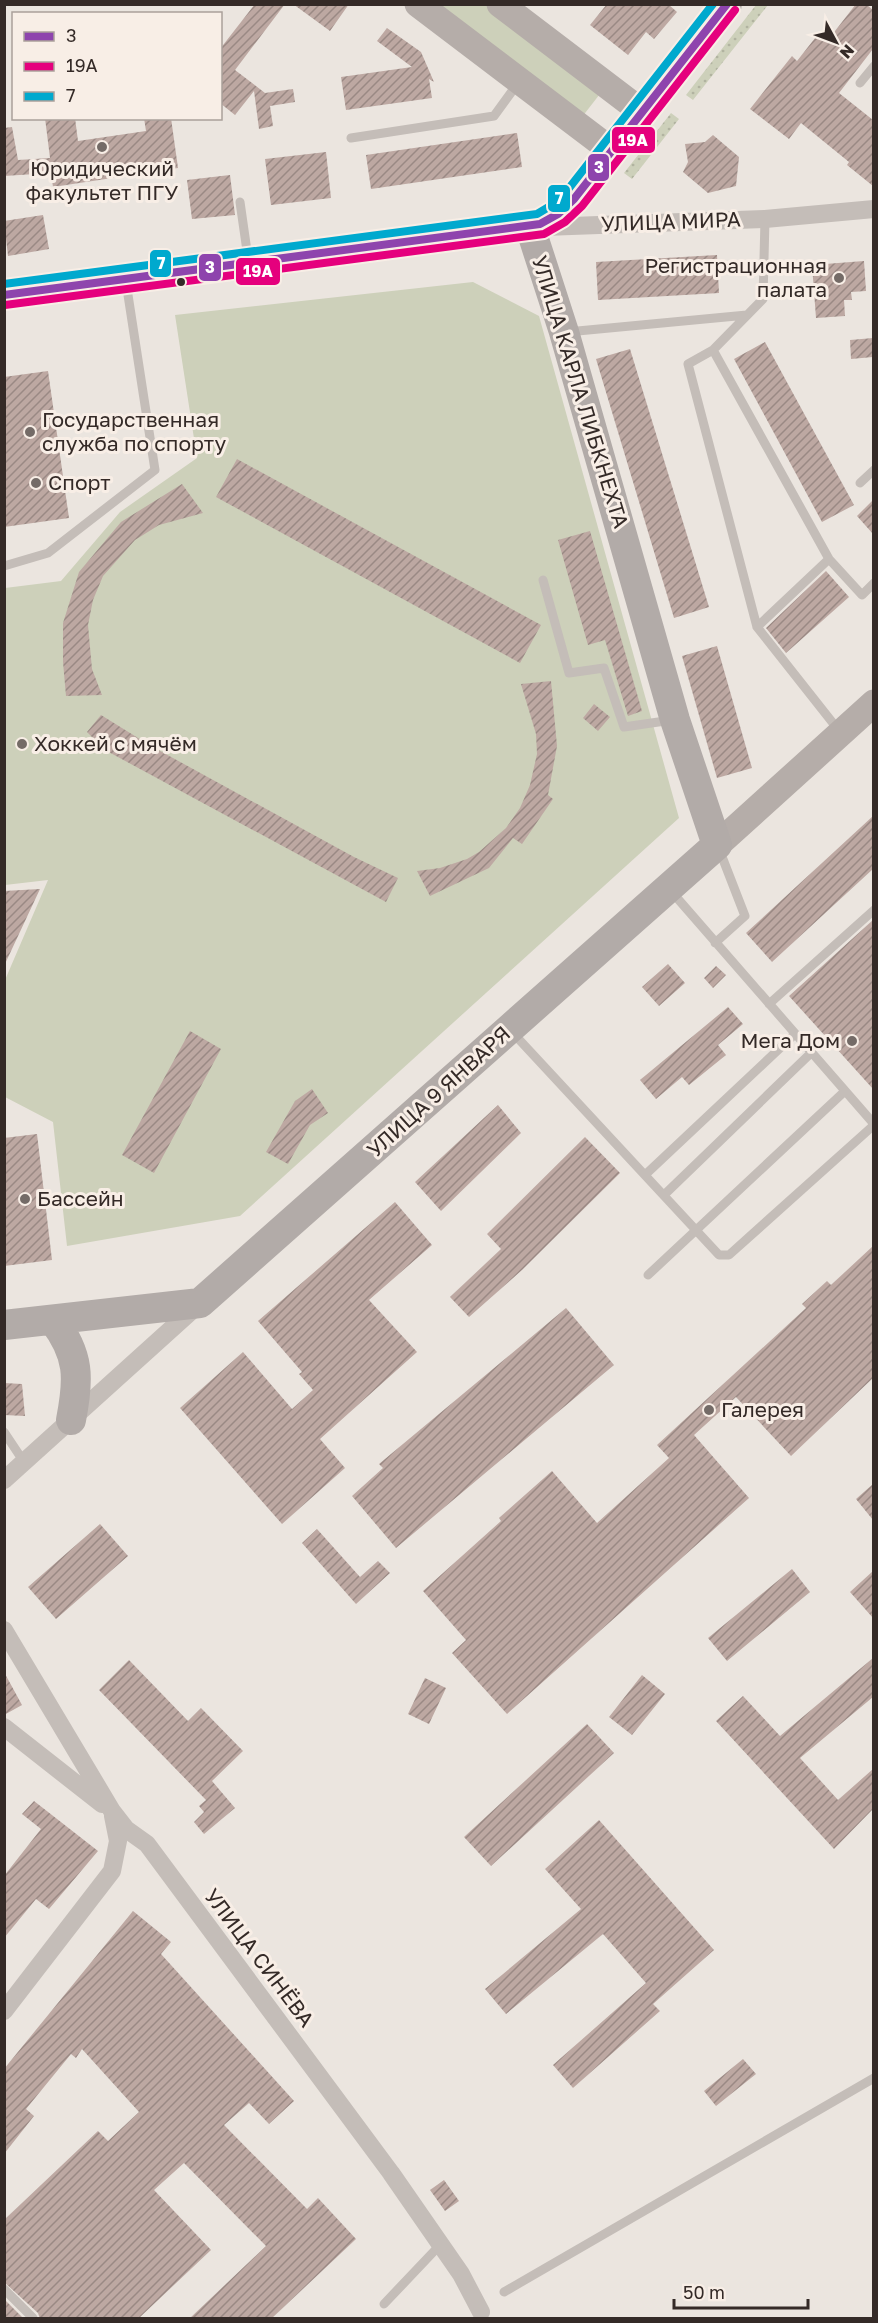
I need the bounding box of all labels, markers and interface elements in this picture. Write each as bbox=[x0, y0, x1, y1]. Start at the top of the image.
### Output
legend bbox=[12, 12, 222, 120]
north arrow bbox=[806, 12, 866, 72]
text: 3 bbox=[66, 24, 77, 46]
text: N bbox=[836, 41, 859, 63]
text: 19А bbox=[66, 54, 98, 76]
text: 7 bbox=[66, 84, 76, 106]
line badge: 19А bbox=[611, 126, 656, 154]
text: 19А bbox=[618, 130, 649, 150]
marker: Юридический факультет ПГУ bbox=[95, 140, 109, 154]
line badge: 3 bbox=[587, 153, 610, 182]
place label: Юридический факультет ПГУ bbox=[26, 155, 178, 205]
text: 3 bbox=[594, 157, 604, 177]
line badge: 7 bbox=[547, 184, 571, 213]
text: 7 bbox=[555, 188, 564, 208]
street label: УЛИЦА МИРА bbox=[601, 206, 741, 236]
line badge: 7 bbox=[149, 249, 172, 278]
street label: УЛИЦА КАРЛА ЛИБКНЕХТА bbox=[527, 252, 635, 531]
place label: Регистрационная палата bbox=[644, 252, 827, 302]
text: 7 bbox=[157, 253, 166, 273]
line badge: 3 bbox=[198, 253, 222, 282]
text: 3 bbox=[205, 257, 215, 277]
line badge: 19А bbox=[235, 257, 281, 286]
text: 19А bbox=[243, 261, 274, 281]
marker: Регистрационная палата bbox=[832, 271, 846, 285]
unlabelled marker bbox=[175, 276, 187, 288]
place label: Государственная служба по спорту bbox=[42, 406, 226, 456]
marker: Государственная служба по спорту bbox=[23, 425, 37, 439]
place label: Спорт bbox=[48, 469, 110, 495]
marker: Спорт bbox=[29, 476, 43, 490]
place label: Хоккей с мячём bbox=[34, 730, 197, 756]
marker: Хоккей с мячём bbox=[15, 737, 29, 751]
street label: УЛИЦА 9 ЯНВАРЯ bbox=[361, 1020, 515, 1162]
place label: Мега Дом bbox=[741, 1027, 840, 1053]
marker: Мега Дом bbox=[845, 1034, 859, 1048]
place label: Бассейн bbox=[37, 1185, 124, 1211]
marker: Бассейн bbox=[18, 1192, 32, 1206]
place label: Галерея bbox=[721, 1396, 804, 1422]
marker: Галерея bbox=[702, 1403, 716, 1417]
street label: УЛИЦА СИНЁВА bbox=[199, 1883, 320, 2032]
scale bar bbox=[674, 2272, 808, 2310]
text: 50 m bbox=[683, 2281, 725, 2303]

